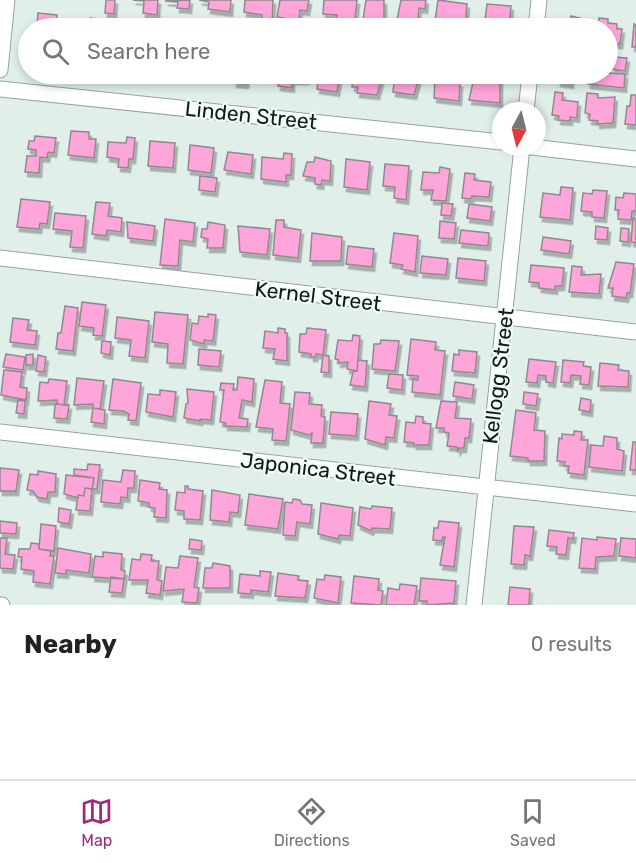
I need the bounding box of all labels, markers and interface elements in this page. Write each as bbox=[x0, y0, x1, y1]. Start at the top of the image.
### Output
search box bbox=[18, 18, 618, 84]
icon: search bbox=[39, 35, 72, 68]
text: Search here bbox=[87, 38, 210, 65]
street label: Linden Street bbox=[184, 96, 318, 134]
north arrow bbox=[492, 102, 546, 156]
street label: Kernel Street bbox=[253, 276, 383, 316]
street label: Kellogg Street bbox=[477, 307, 519, 445]
street label: Japonica Street bbox=[239, 447, 397, 491]
text: Nearby bbox=[24, 629, 117, 660]
text: 0 results bbox=[531, 632, 612, 656]
tab: Map bbox=[80, 795, 113, 850]
tab: Directions bbox=[274, 795, 350, 850]
tab: Saved bbox=[510, 795, 556, 850]

